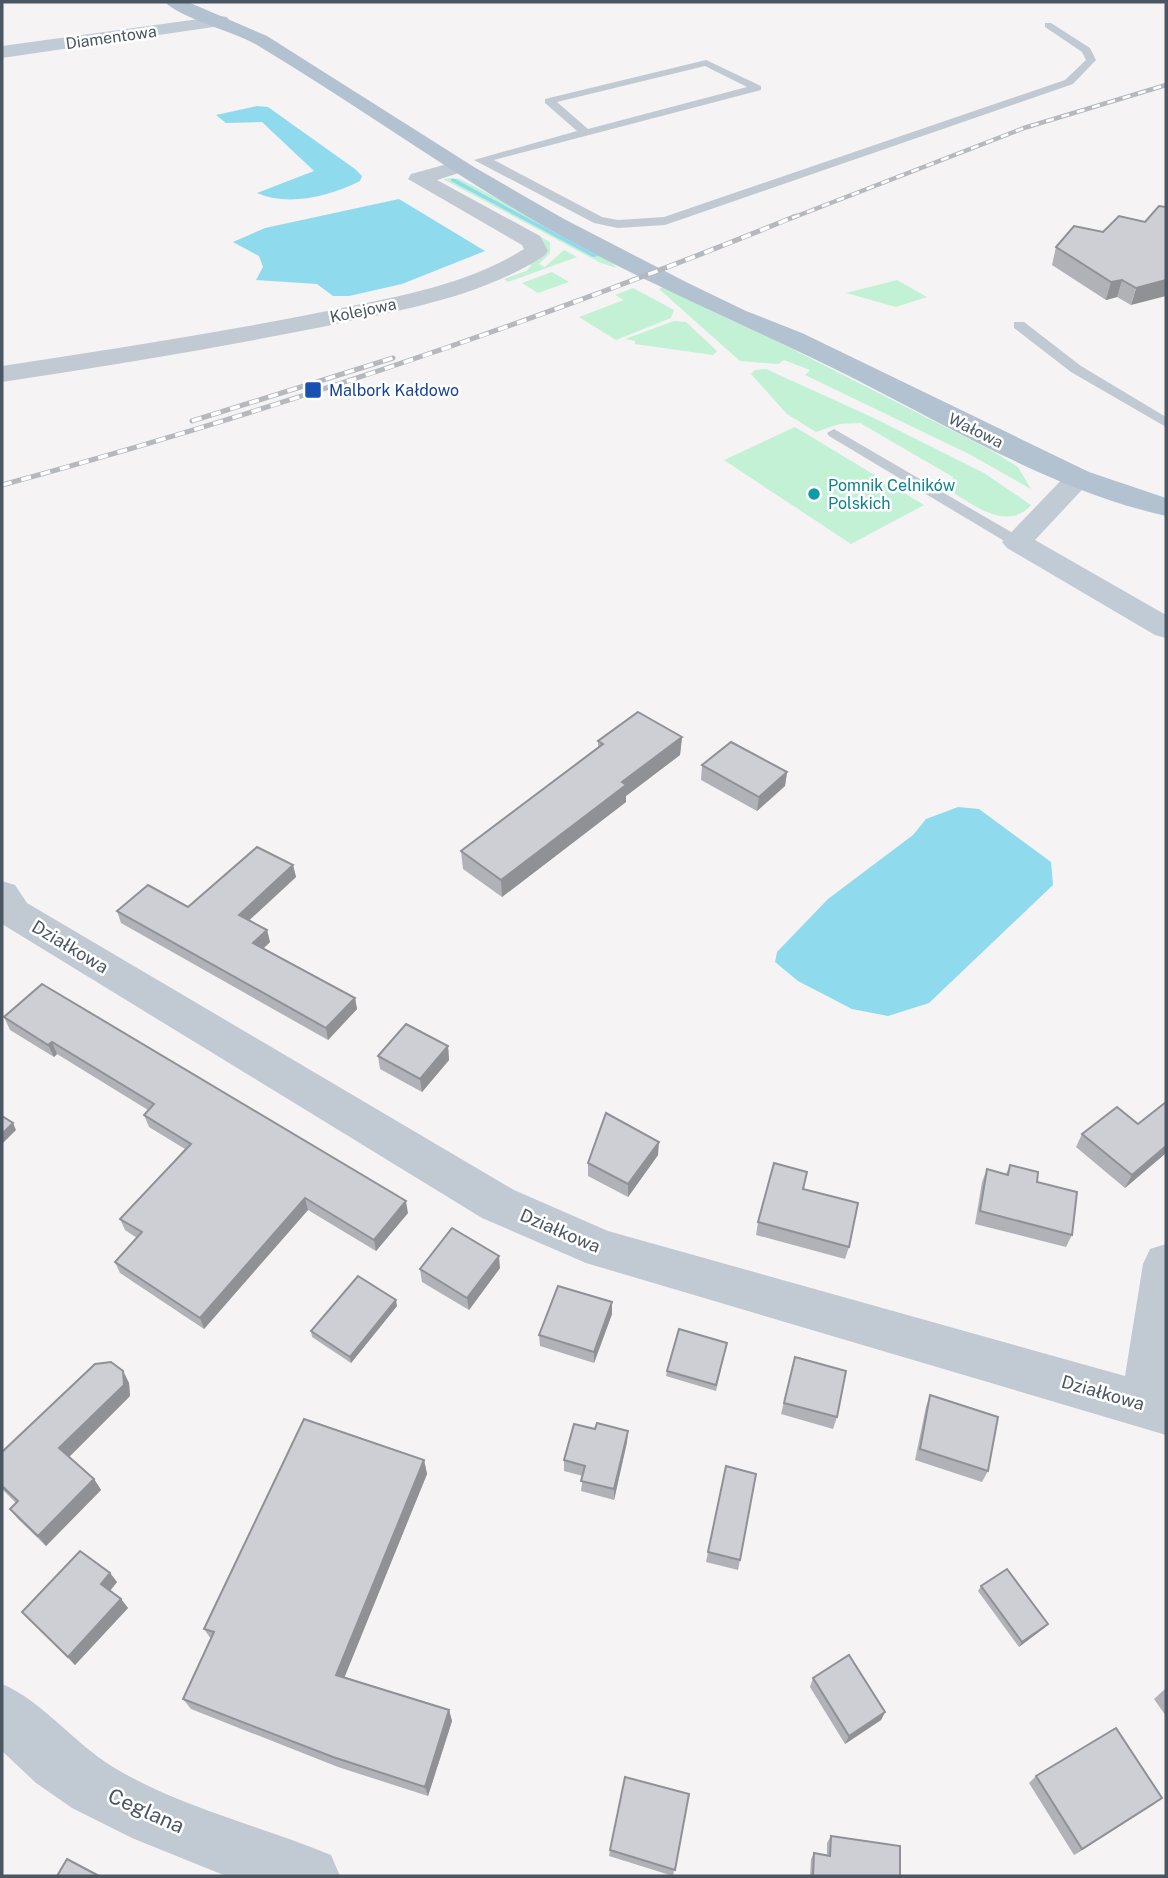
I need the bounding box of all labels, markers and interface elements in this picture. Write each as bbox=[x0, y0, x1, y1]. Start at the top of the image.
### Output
street label: Diamentowa bbox=[64, 22, 158, 53]
street label: Kolejowa bbox=[328, 294, 398, 327]
marker: Malbork Kałdowo bbox=[303, 380, 323, 400]
place label: Malbork Kałdowo bbox=[329, 381, 459, 400]
street label: Wałowa bbox=[945, 409, 1006, 452]
place label: Pomnik Celników Polskich bbox=[828, 476, 956, 513]
marker: Pomnik Celników Polskich bbox=[806, 486, 822, 502]
street label: Działkowa bbox=[28, 916, 112, 978]
street label: Działkowa bbox=[517, 1204, 604, 1257]
street label: Działkowa bbox=[1059, 1371, 1147, 1414]
street label: Ceglana bbox=[104, 1783, 188, 1838]

